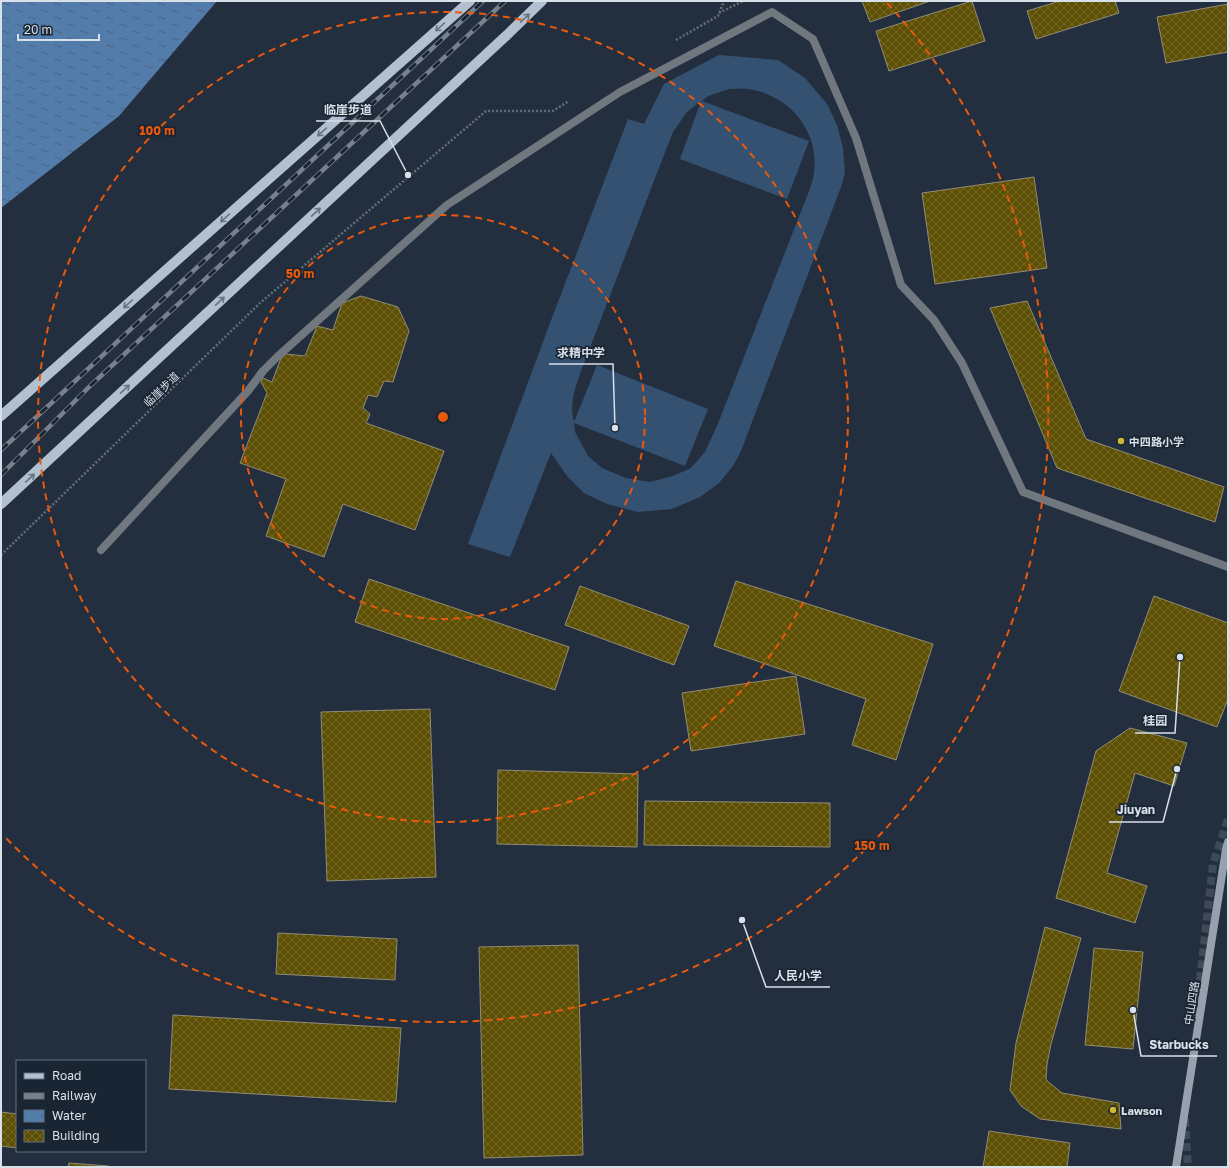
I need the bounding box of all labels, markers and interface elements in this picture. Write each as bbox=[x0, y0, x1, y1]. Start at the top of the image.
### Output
one-way arrow bbox=[520, 13, 530, 23]
scale bar bbox=[18, 16, 99, 42]
text: 20 m bbox=[24, 22, 52, 37]
one-way arrow bbox=[435, 22, 446, 31]
callout: 临崖步道 bbox=[316, 97, 380, 121]
text: 临崖步道 bbox=[324, 102, 372, 117]
text: 100 m bbox=[139, 123, 175, 138]
one-way arrow bbox=[317, 127, 327, 136]
one-way arrow bbox=[310, 208, 321, 217]
one-way arrow bbox=[220, 213, 230, 222]
text: 50 m bbox=[286, 266, 314, 281]
one-way arrow bbox=[215, 296, 225, 306]
one-way arrow bbox=[123, 299, 133, 308]
callout: 求精中学 bbox=[549, 340, 613, 364]
text: 求精中学 bbox=[557, 345, 605, 360]
street label: 临崖步道 bbox=[141, 369, 181, 409]
one-way arrow bbox=[120, 384, 130, 394]
centre of rings bbox=[436, 410, 450, 424]
place label: 中四路小学 bbox=[1129, 435, 1184, 448]
marker: 中四路小学 bbox=[1116, 436, 1126, 446]
one-way arrow bbox=[24, 473, 35, 482]
callout: 桂园 bbox=[1135, 709, 1175, 733]
text: 桂园 bbox=[1143, 713, 1167, 728]
callout: Jiuyan bbox=[1109, 798, 1163, 822]
text: Jiuyan bbox=[1117, 802, 1155, 817]
text: 150 m bbox=[855, 838, 889, 853]
callout: 人民小学 bbox=[766, 963, 830, 987]
text: 人民小学 bbox=[774, 968, 822, 983]
street label: 中山四路 bbox=[1181, 980, 1201, 1026]
callout: Starbucks bbox=[1141, 1032, 1217, 1056]
text: Starbucks bbox=[1149, 1037, 1209, 1052]
legend bbox=[16, 1060, 146, 1152]
text: Road bbox=[52, 1068, 81, 1083]
text: Railway bbox=[52, 1088, 97, 1103]
place label: Lawson bbox=[1121, 1104, 1162, 1117]
marker: Lawson bbox=[1108, 1105, 1118, 1115]
text: Water bbox=[52, 1108, 86, 1123]
text: Building bbox=[52, 1128, 100, 1143]

